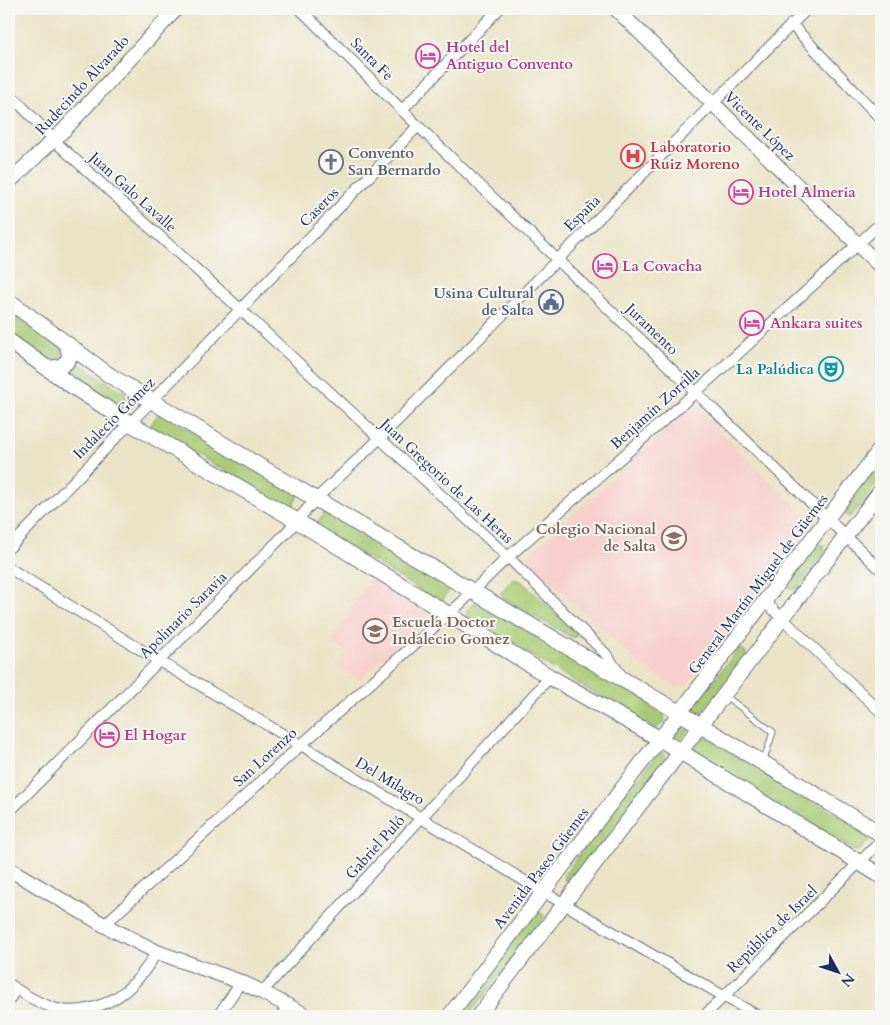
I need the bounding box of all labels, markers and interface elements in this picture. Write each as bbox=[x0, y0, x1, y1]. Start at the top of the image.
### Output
street label: Rudecindo Alvarado bbox=[30, 31, 134, 139]
street label: Santa Fe bbox=[346, 33, 398, 85]
place label: Hotel del Antiguo Convento bbox=[446, 37, 573, 74]
hotel icon: Hotel del Antiguo Convento bbox=[415, 43, 441, 69]
street label: Vicente López bbox=[720, 87, 800, 165]
place label: Laboratorio Ruiz Moreno bbox=[650, 137, 740, 174]
place label: Convento San Bernardo bbox=[348, 143, 441, 180]
hospital icon: Laboratorio Ruiz Moreno bbox=[620, 143, 646, 169]
street label: Juan Galo Lavalle bbox=[84, 146, 181, 237]
church icon: Convento San Bernardo bbox=[318, 149, 344, 175]
hotel icon: Hotel Almería bbox=[728, 179, 754, 205]
place label: Hotel Almería bbox=[758, 182, 856, 202]
street label: Caseros bbox=[295, 183, 343, 231]
street label: España bbox=[559, 190, 605, 236]
hotel icon: La Covacha bbox=[592, 253, 618, 279]
place label: La Covacha bbox=[622, 256, 703, 276]
place label: Usina Cultural de Salta bbox=[434, 283, 535, 320]
public building icon: Usina Cultural de Salta bbox=[538, 289, 564, 315]
street label: Juramento bbox=[620, 297, 683, 359]
hotel icon: Ankara suites bbox=[739, 310, 765, 336]
place label: Ankara suites bbox=[770, 313, 863, 333]
theatre icon: La Palúdica bbox=[818, 356, 844, 382]
place label: La Palúdica bbox=[736, 359, 815, 379]
street label: Benjamín Zorrilla bbox=[606, 362, 704, 453]
street label: Indalecio Gómez bbox=[69, 372, 160, 463]
street label: Juan Gregorio de Las Heras bbox=[375, 413, 518, 548]
street label: General Martín Miguel de Güemes bbox=[683, 490, 833, 678]
place label: Colegio Nacional de Salta bbox=[536, 519, 657, 556]
school or university icon: Colegio Nacional de Salta bbox=[661, 525, 687, 551]
street label: Apolinario Saravia bbox=[135, 567, 231, 663]
place label: Escuela Doctor Indalecio Gomez bbox=[392, 612, 510, 649]
school or university icon: Escuela Doctor Indalecio Gomez bbox=[362, 618, 388, 644]
hotel icon: El Hogar bbox=[94, 722, 120, 748]
street label: San Lorenzo bbox=[229, 723, 301, 791]
place label: El Hogar bbox=[124, 725, 187, 745]
street label: Del Milagro bbox=[352, 752, 428, 810]
street label: Avenida Paseo Güemes bbox=[489, 803, 593, 933]
street label: Gabriel Puló bbox=[341, 811, 409, 883]
street label: República de Israel bbox=[722, 881, 822, 977]
north arrow bbox=[812, 948, 862, 998]
text: N bbox=[836, 969, 859, 991]

